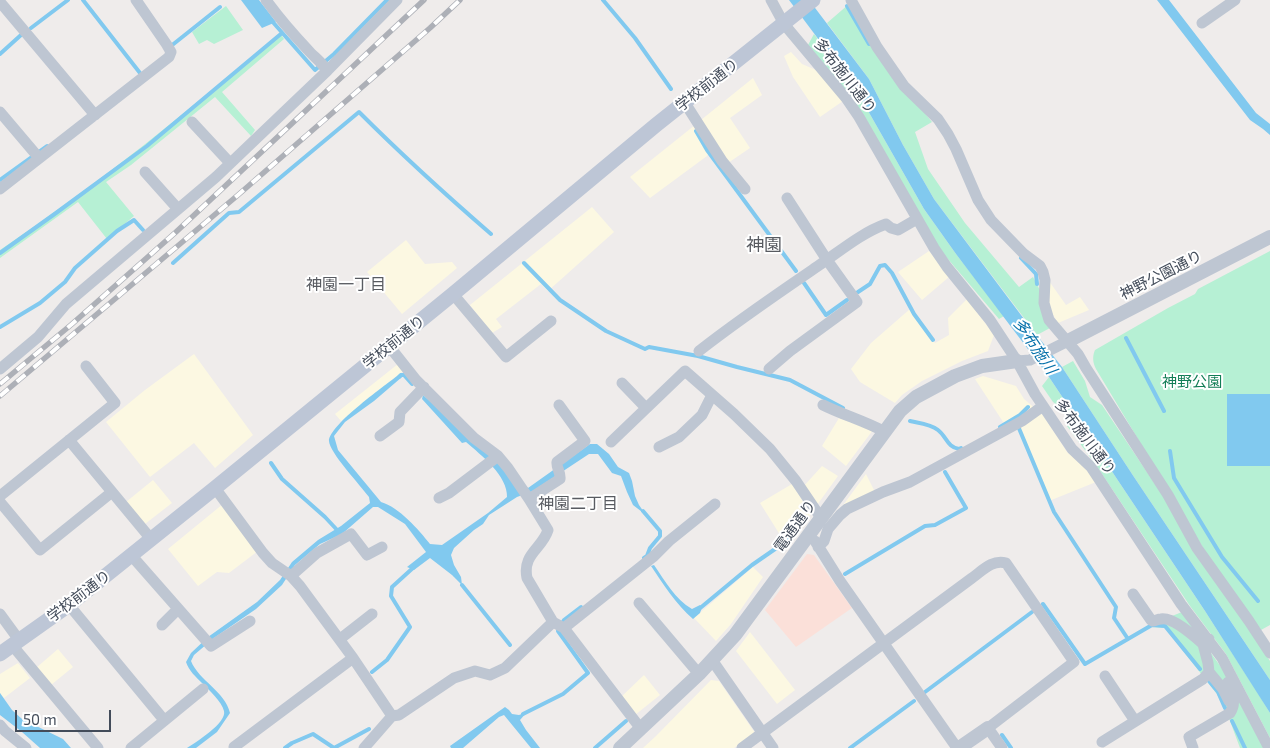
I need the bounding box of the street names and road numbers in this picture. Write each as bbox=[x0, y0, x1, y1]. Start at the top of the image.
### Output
street label: 多布施川通り bbox=[810, 35, 880, 117]
street label: 学校前通り bbox=[672, 55, 742, 115]
street label: 神野公園通り bbox=[1117, 247, 1205, 303]
street label: 学校前通り bbox=[359, 311, 429, 373]
street label: 多布施川通り bbox=[1051, 396, 1119, 478]
street label: 電通通り bbox=[770, 496, 820, 556]
street label: 学校前通り bbox=[44, 566, 114, 626]

